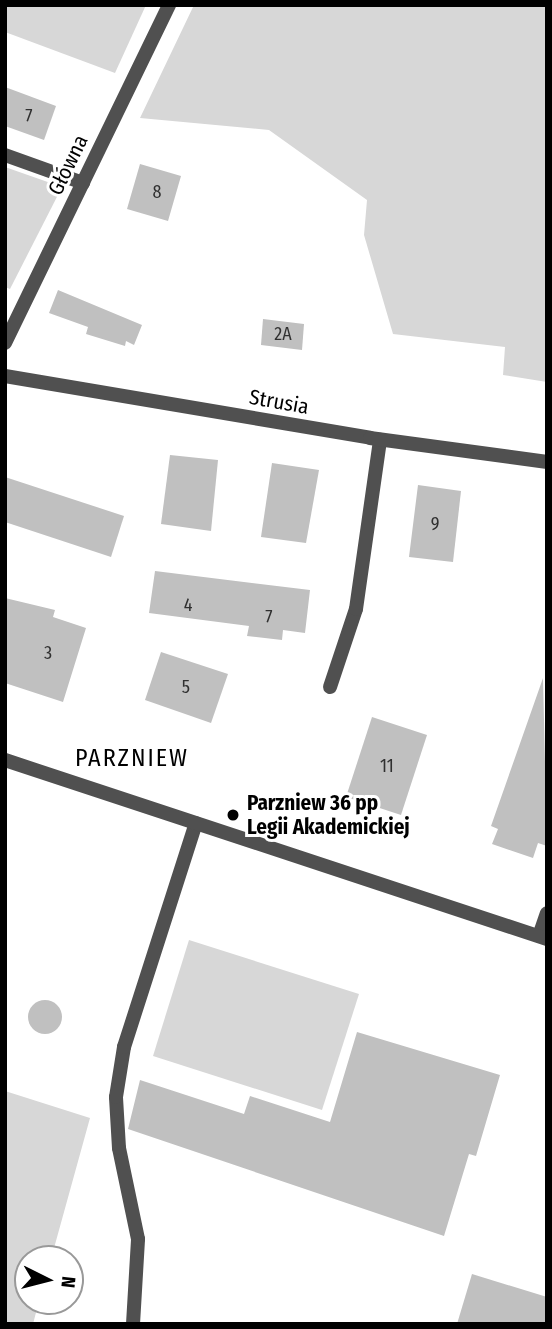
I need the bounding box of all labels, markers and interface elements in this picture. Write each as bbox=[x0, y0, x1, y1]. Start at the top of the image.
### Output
house number: 7 bbox=[25, 105, 33, 127]
street label: Główna bbox=[43, 131, 93, 199]
house number: 8 bbox=[153, 181, 161, 203]
house number: 2A bbox=[274, 323, 292, 345]
street label: Strusia bbox=[247, 384, 311, 420]
house number: 9 bbox=[431, 513, 439, 535]
house number: 4 bbox=[184, 594, 192, 616]
house number: 7 bbox=[265, 606, 273, 628]
house number: 3 bbox=[44, 642, 52, 664]
house number: 5 bbox=[182, 676, 190, 698]
district label: PARZNIEW bbox=[76, 745, 188, 773]
house number: 11 bbox=[380, 755, 394, 777]
place label: Parzniew 36 pp Legii Akademickiej bbox=[247, 790, 410, 840]
marker: Parzniew 36 pp Legii Akademickiej bbox=[225, 807, 241, 823]
north arrow bbox=[14, 1245, 84, 1315]
text: N bbox=[56, 1275, 80, 1289]

